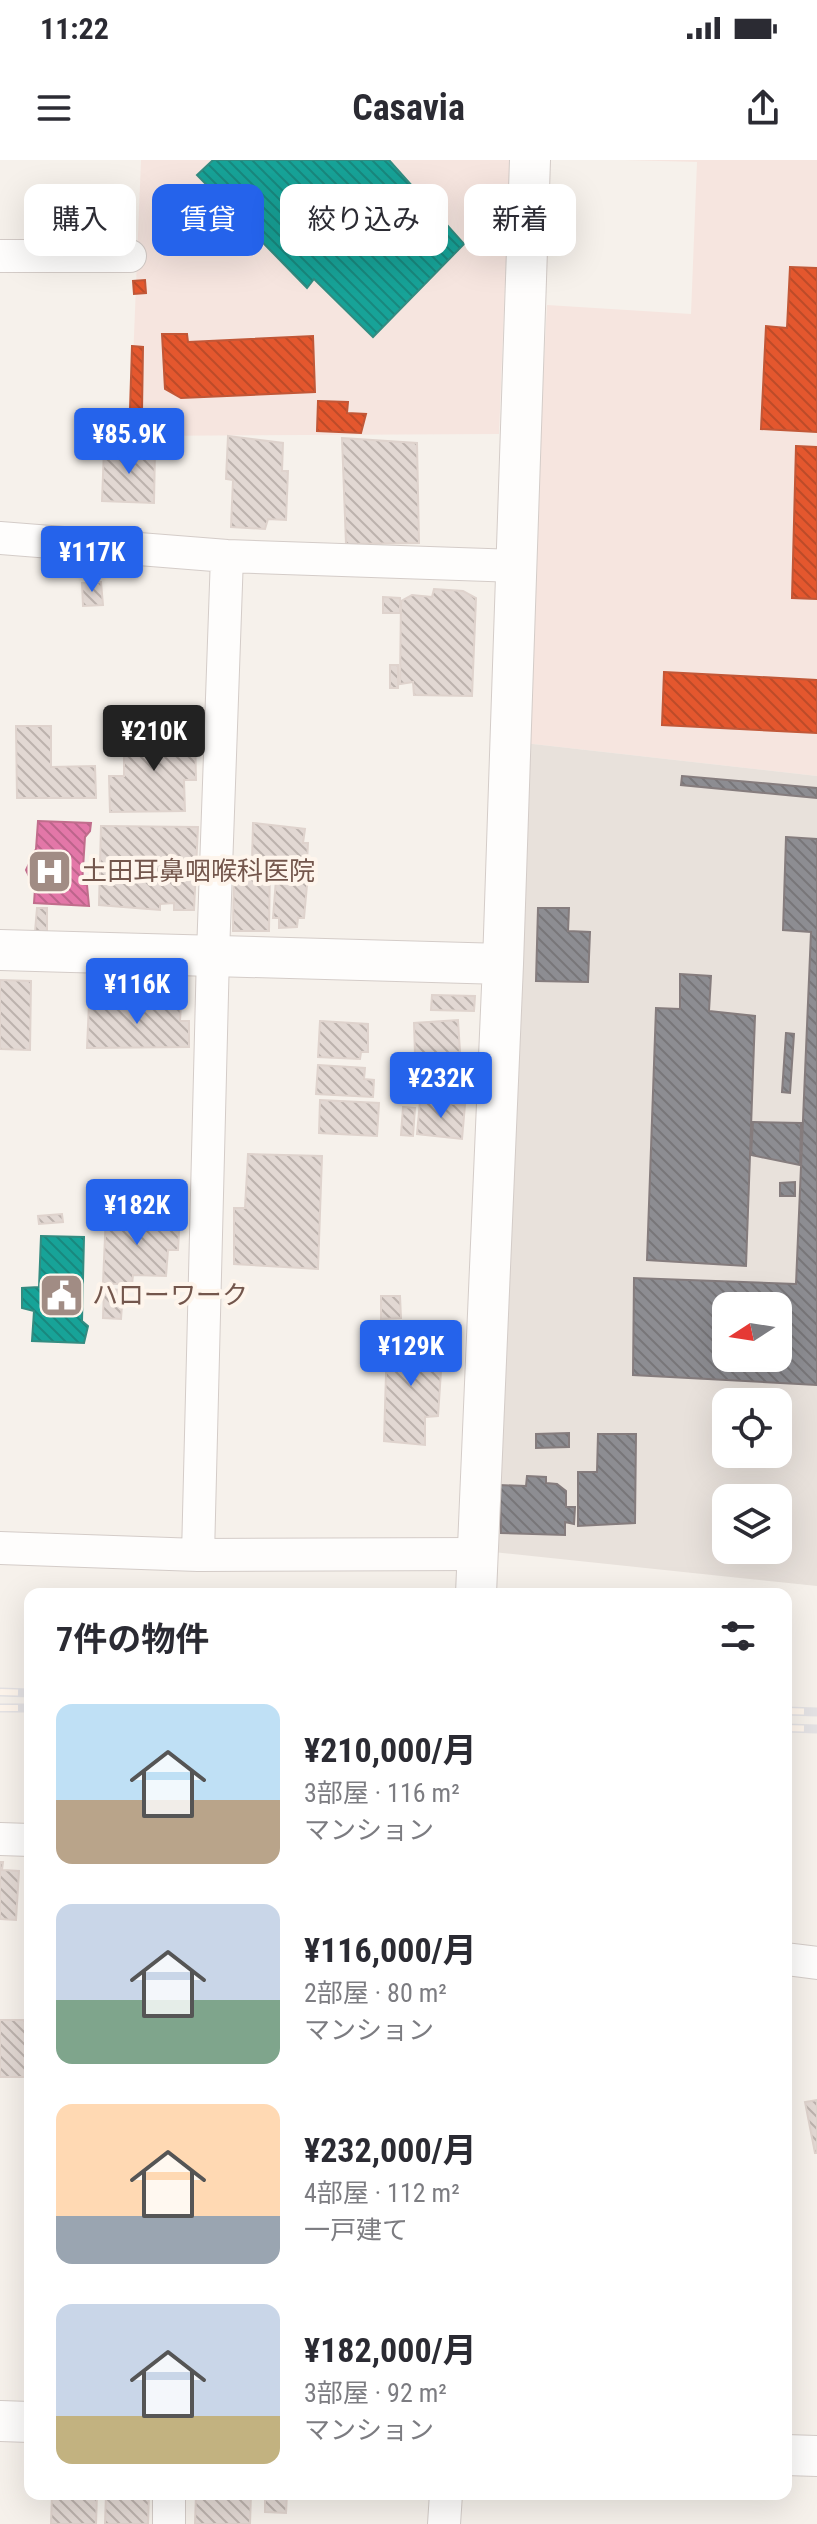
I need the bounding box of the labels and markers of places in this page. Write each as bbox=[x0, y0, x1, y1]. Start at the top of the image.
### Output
pin: ¥85.9K bbox=[64, 408, 194, 476]
pin: ¥117K bbox=[36, 526, 148, 594]
pin: ¥210K bbox=[98, 705, 210, 773]
hospital icon: 土田耳鼻咽喉科医院 bbox=[26, 847, 74, 895]
place label: 土田耳鼻咽喉科医院 bbox=[81, 856, 315, 886]
pin: ¥116K bbox=[81, 958, 193, 1026]
pin: ¥232K bbox=[385, 1052, 497, 1120]
pin: ¥182K bbox=[81, 1179, 193, 1247]
public building icon: ハローワーク bbox=[37, 1271, 85, 1319]
place label: ハローワーク bbox=[92, 1280, 248, 1310]
pin: ¥129K bbox=[355, 1320, 467, 1388]

